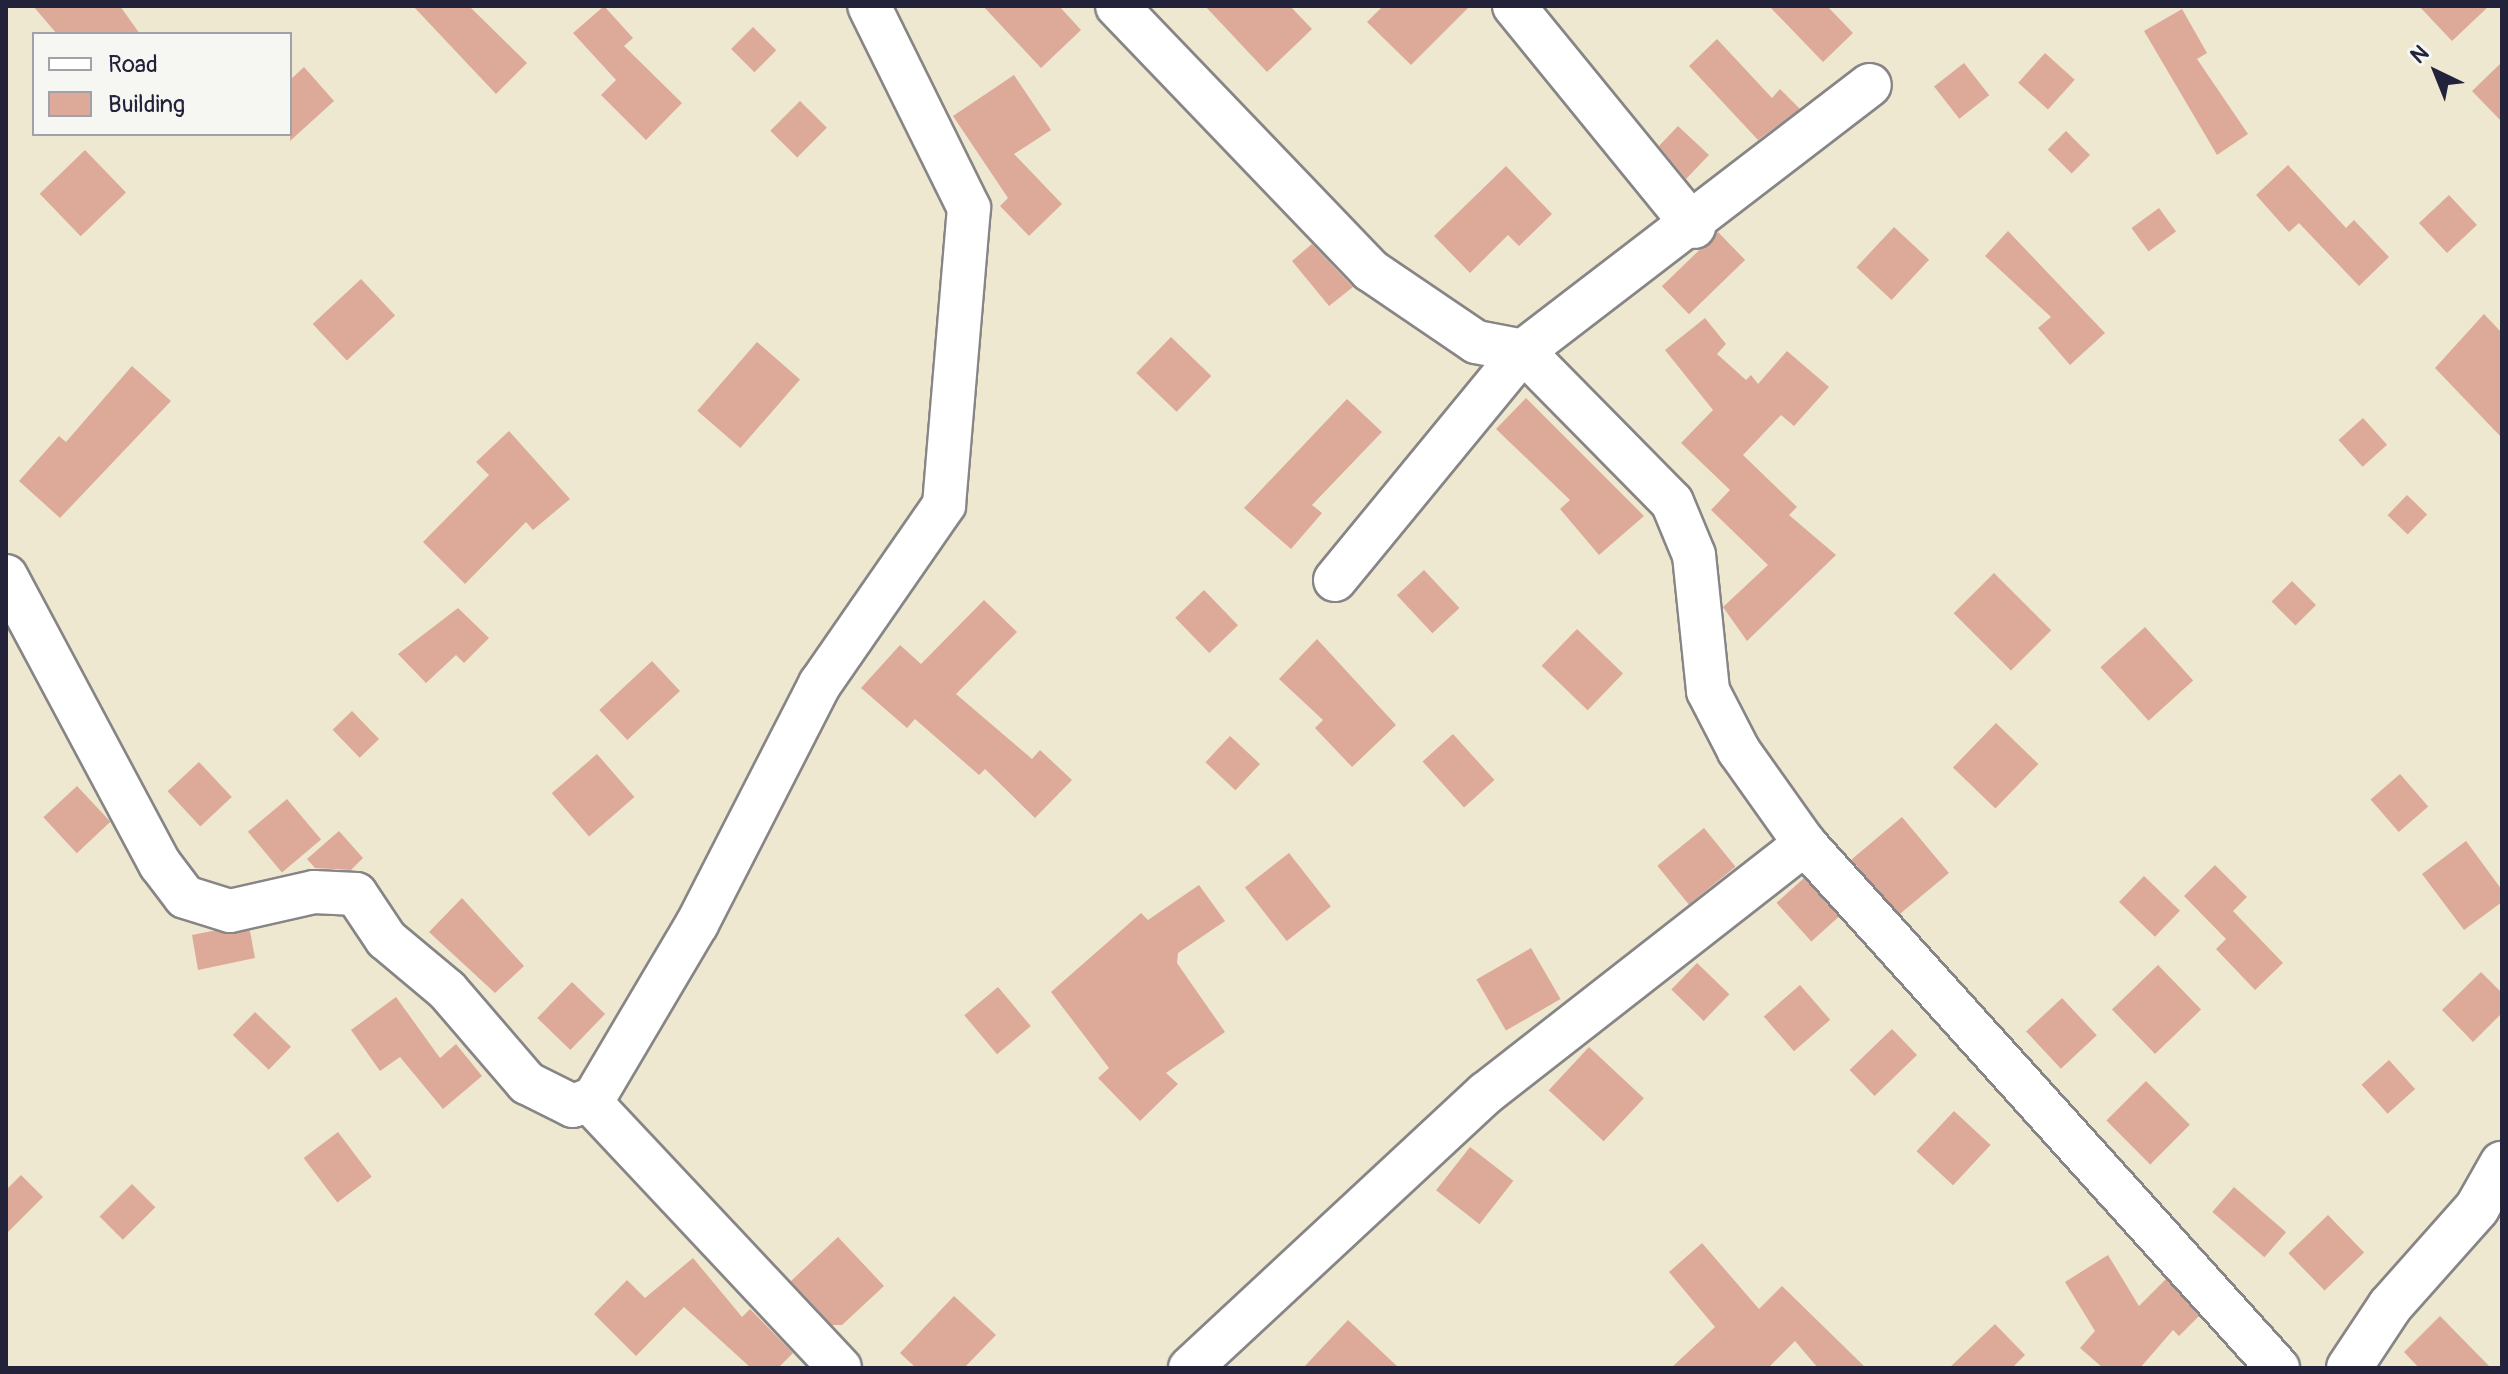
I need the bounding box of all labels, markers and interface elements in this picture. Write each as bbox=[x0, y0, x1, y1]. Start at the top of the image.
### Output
legend bbox=[32, 32, 292, 136]
north arrow bbox=[2396, 32, 2476, 112]
text: N bbox=[2405, 39, 2435, 70]
text: Road bbox=[108, 50, 158, 79]
text: Building bbox=[108, 90, 185, 119]

